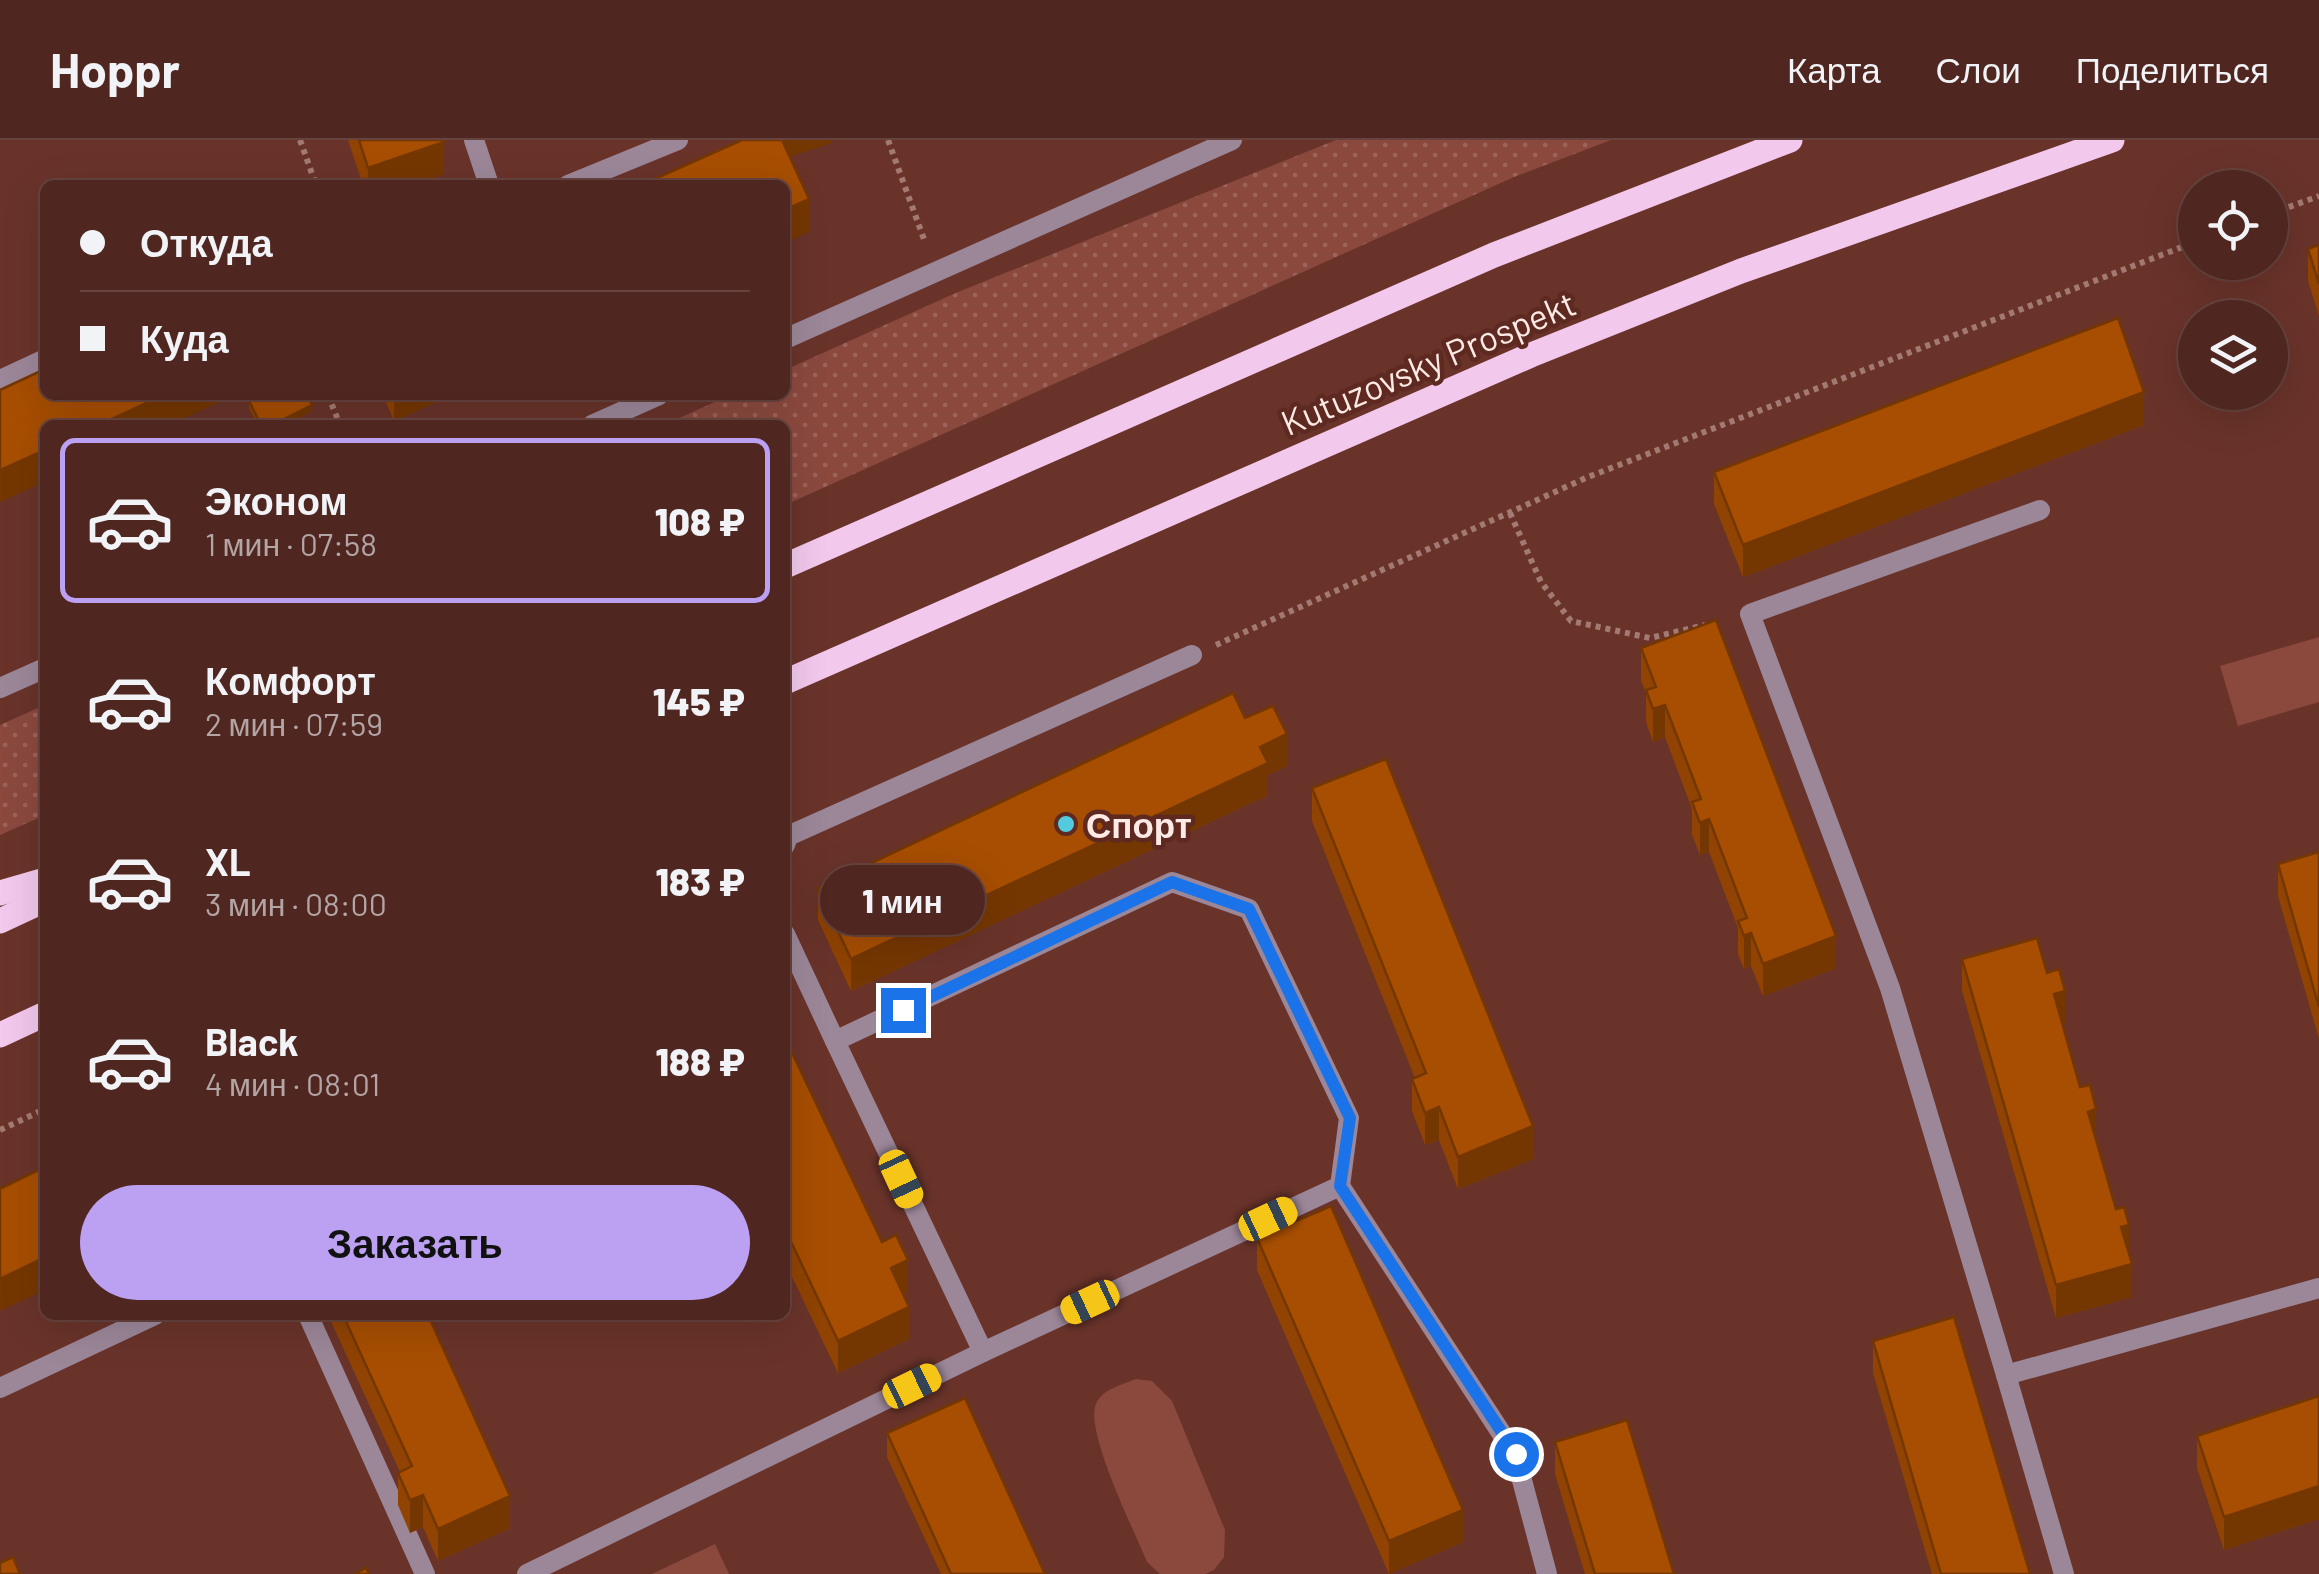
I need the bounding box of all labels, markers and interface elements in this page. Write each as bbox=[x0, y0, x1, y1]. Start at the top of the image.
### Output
text: Hoppr bbox=[50, 40, 180, 98]
text: Карта bbox=[1787, 48, 1881, 90]
text: Слои bbox=[1936, 48, 2021, 90]
text: Поделиться bbox=[2076, 48, 2269, 90]
map controls bbox=[2178, 170, 2288, 410]
button: locate bbox=[2178, 170, 2288, 280]
text: Откуда bbox=[140, 219, 273, 265]
street label: Kutuzovsky Prospekt bbox=[1274, 281, 1582, 443]
button: layers bbox=[2178, 300, 2288, 410]
text: Куда bbox=[140, 315, 229, 361]
icon: car bbox=[85, 476, 175, 566]
text: Эконом bbox=[205, 477, 348, 523]
text: 108 ₽ bbox=[655, 498, 745, 544]
text: 1 мин · 07:58 bbox=[205, 524, 377, 562]
icon: car bbox=[85, 656, 175, 746]
text: Комфорт bbox=[205, 657, 376, 703]
text: 145 ₽ bbox=[653, 678, 745, 724]
text: 2 мин · 07:59 bbox=[205, 704, 383, 742]
place label: Спорт bbox=[1086, 803, 1192, 845]
marker: Спорт bbox=[1055, 813, 1077, 835]
icon: car bbox=[85, 836, 175, 926]
text: XL bbox=[205, 838, 251, 884]
text: 183 ₽ bbox=[656, 858, 745, 904]
callout: 1 мин bbox=[820, 865, 986, 935]
text: 1 мин bbox=[862, 881, 943, 919]
text: 3 мин · 08:00 bbox=[205, 884, 387, 922]
route end bbox=[881, 988, 926, 1033]
icon: car bbox=[85, 1016, 175, 1106]
text: Black bbox=[205, 1018, 299, 1064]
text: 188 ₽ bbox=[656, 1038, 745, 1084]
text: 4 мин · 08:01 bbox=[205, 1064, 380, 1102]
car bbox=[875, 1145, 927, 1213]
button: Заказать bbox=[80, 1185, 750, 1300]
car bbox=[1234, 1193, 1302, 1245]
car bbox=[1056, 1276, 1124, 1328]
car bbox=[878, 1359, 946, 1413]
route start bbox=[1494, 1432, 1539, 1477]

